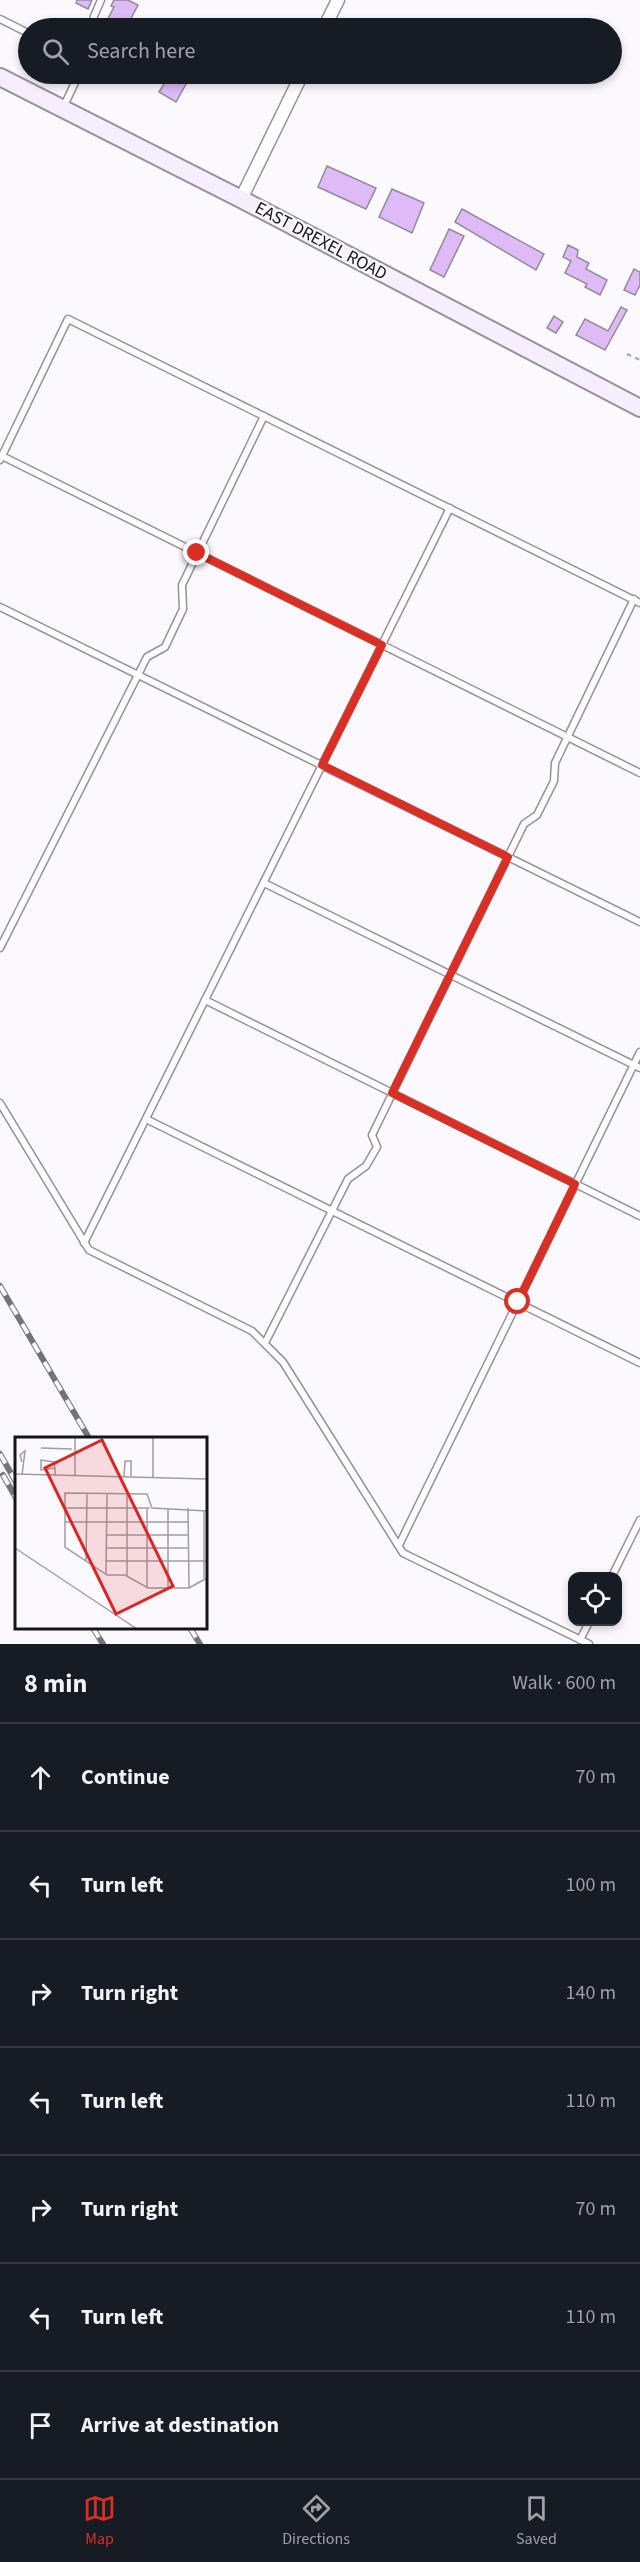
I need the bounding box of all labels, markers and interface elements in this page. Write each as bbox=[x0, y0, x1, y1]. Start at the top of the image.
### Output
search box bbox=[18, 18, 622, 84]
icon: search bbox=[39, 35, 72, 68]
text: Search here bbox=[87, 35, 195, 67]
street label: EAST DREXEL ROAD bbox=[250, 196, 392, 286]
route end bbox=[183, 539, 209, 565]
route start bbox=[504, 1288, 530, 1314]
inset map bbox=[15, 1437, 207, 1629]
map controls bbox=[568, 1572, 622, 1626]
button: locate bbox=[568, 1572, 622, 1626]
text: 8 min bbox=[24, 1665, 87, 1702]
text: Walk · 600 m bbox=[512, 1669, 616, 1697]
icon: ahead bbox=[24, 1761, 57, 1794]
text: Continue bbox=[81, 1761, 170, 1793]
text: 70 m bbox=[576, 1763, 616, 1791]
icon: left bbox=[24, 1869, 57, 1902]
text: Turn left bbox=[81, 1869, 163, 1901]
text: 100 m bbox=[566, 1871, 616, 1899]
icon: right bbox=[24, 1977, 57, 2010]
text: Turn right bbox=[81, 1977, 178, 2009]
text: 140 m bbox=[566, 1979, 616, 2007]
icon: left bbox=[24, 2085, 57, 2118]
text: Turn left bbox=[81, 2085, 163, 2117]
text: 110 m bbox=[566, 2087, 616, 2115]
icon: right bbox=[24, 2193, 57, 2226]
text: Turn right bbox=[81, 2193, 178, 2225]
text: 70 m bbox=[576, 2195, 616, 2223]
icon: left bbox=[24, 2301, 57, 2334]
text: Turn left bbox=[81, 2301, 163, 2333]
text: 110 m bbox=[566, 2303, 616, 2331]
icon: arrive bbox=[24, 2409, 57, 2442]
text: Arrive at destination bbox=[81, 2409, 279, 2441]
tab: Map bbox=[83, 2492, 116, 2550]
tab: Directions bbox=[282, 2492, 350, 2550]
tab: Saved bbox=[516, 2492, 557, 2550]

